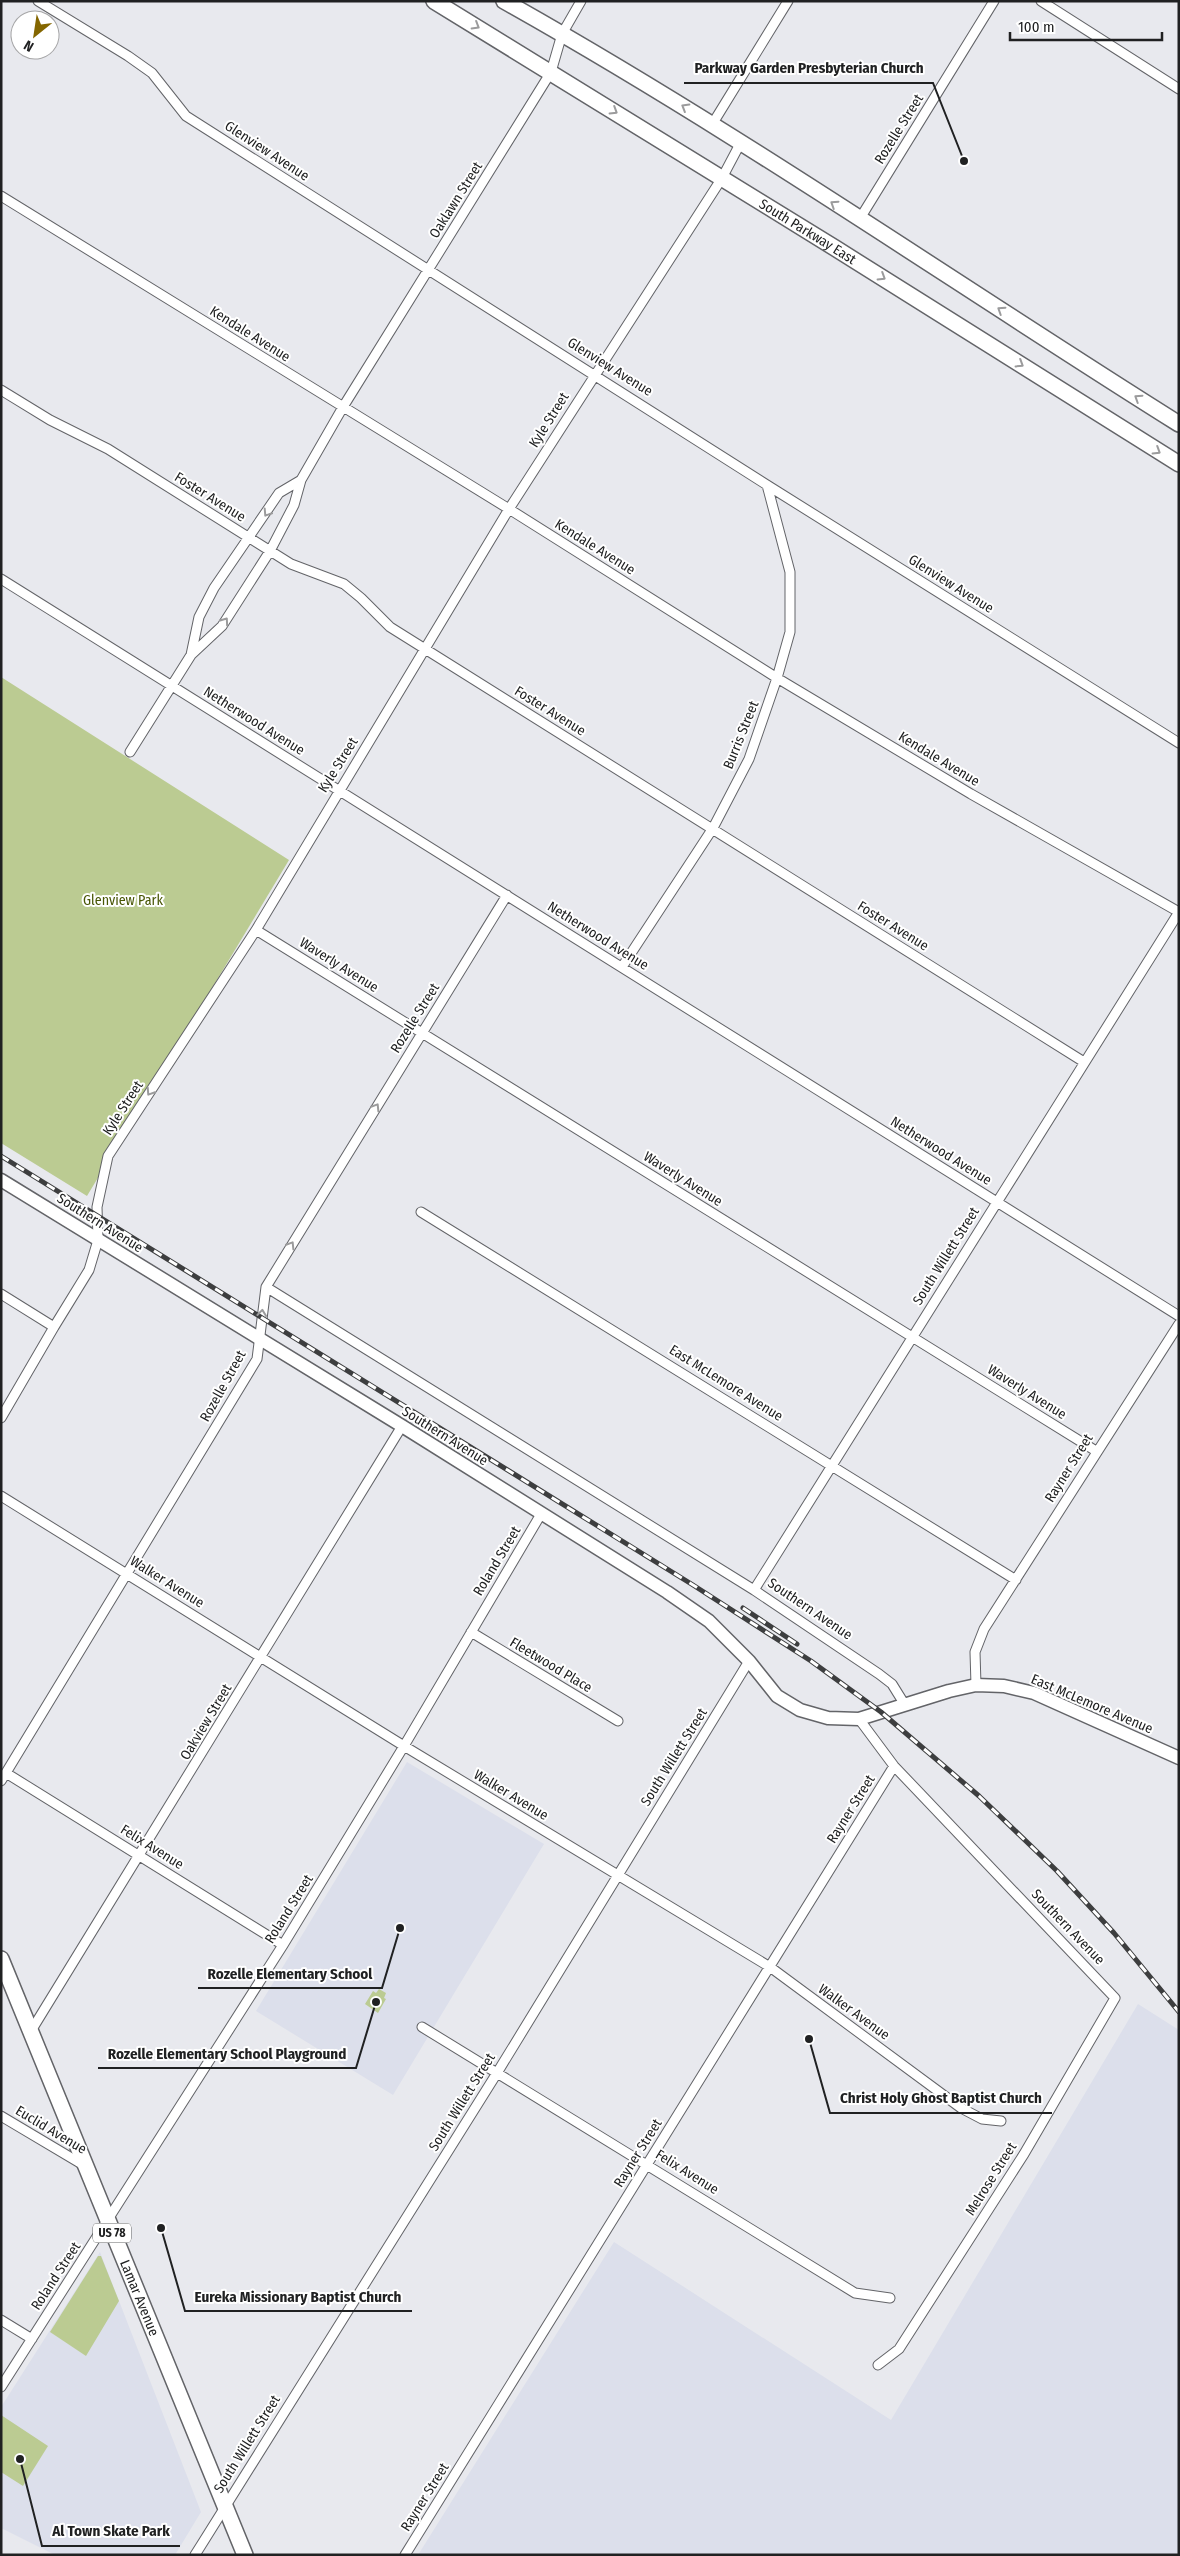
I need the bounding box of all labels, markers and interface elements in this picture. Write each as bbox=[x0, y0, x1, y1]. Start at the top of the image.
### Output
north arrow bbox=[10, 10, 60, 60]
scale bar bbox=[1010, 10, 1162, 42]
text: 100 m bbox=[1018, 18, 1055, 36]
one-way arrow bbox=[470, 20, 479, 30]
text: N bbox=[21, 36, 37, 55]
callout: Parkway Garden Presbyterian Church bbox=[684, 53, 933, 83]
text: Parkway Garden Presbyterian Church bbox=[694, 59, 924, 77]
street label: Rozelle Street bbox=[871, 91, 927, 167]
one-way arrow bbox=[681, 103, 690, 113]
one-way arrow bbox=[609, 105, 618, 115]
street label: Glenview Avenue bbox=[222, 117, 312, 185]
street label: Oaklawn Street bbox=[426, 158, 486, 241]
street label: South Parkway East bbox=[756, 195, 860, 268]
one-way arrow bbox=[831, 201, 840, 210]
one-way arrow bbox=[877, 271, 886, 280]
street label: Kendale Avenue bbox=[207, 303, 293, 366]
one-way arrow bbox=[997, 307, 1006, 317]
street label: Glenview Avenue bbox=[564, 334, 656, 400]
one-way arrow bbox=[1014, 358, 1023, 367]
street label: Kyle Street bbox=[525, 389, 573, 451]
one-way arrow bbox=[1134, 394, 1143, 404]
one-way arrow bbox=[1152, 444, 1161, 454]
street label: Foster Avenue bbox=[171, 468, 249, 526]
one-way arrow bbox=[263, 507, 273, 516]
street label: Kendale Avenue bbox=[552, 516, 638, 579]
street label: Glenview Avenue bbox=[905, 551, 997, 617]
one-way arrow bbox=[219, 617, 228, 626]
street label: Foster Avenue bbox=[511, 682, 589, 740]
street label: Netherwood Avenue bbox=[200, 683, 308, 759]
street label: Burris Street bbox=[720, 698, 763, 772]
street label: Kendale Avenue bbox=[895, 728, 983, 790]
street label: Kyle Street bbox=[314, 734, 362, 796]
park label: Glenview Park bbox=[83, 892, 163, 909]
street label: Foster Avenue bbox=[854, 897, 932, 955]
street label: Netherwood Avenue bbox=[544, 898, 652, 974]
street label: Waverly Avenue bbox=[296, 934, 382, 996]
street label: Rozelle Street bbox=[387, 980, 443, 1056]
street label: Kyle Street bbox=[99, 1077, 147, 1139]
one-way arrow bbox=[147, 1086, 156, 1096]
one-way arrow bbox=[370, 1103, 380, 1112]
street label: Netherwood Avenue bbox=[887, 1113, 995, 1189]
street label: Waverly Avenue bbox=[640, 1148, 726, 1210]
street label: Southern Avenue bbox=[54, 1190, 146, 1256]
street label: South Willett Street bbox=[909, 1204, 983, 1308]
one-way arrow bbox=[285, 1242, 295, 1251]
one-way arrow bbox=[256, 1309, 267, 1317]
street label: East McLemore Avenue bbox=[666, 1341, 786, 1425]
street label: Rozelle Street bbox=[196, 1347, 250, 1425]
street label: Waverly Avenue bbox=[984, 1361, 1070, 1423]
street label: Southern Avenue bbox=[399, 1403, 491, 1469]
street label: Rayner Street bbox=[1041, 1430, 1097, 1505]
street label: Roland Street bbox=[470, 1523, 525, 1599]
street label: Walker Avenue bbox=[127, 1553, 207, 1612]
street label: Southern Avenue bbox=[765, 1575, 855, 1644]
street label: Fleetwood Place bbox=[507, 1634, 595, 1696]
street label: East McLemore Avenue bbox=[1029, 1671, 1156, 1737]
street label: Oakview Street bbox=[177, 1681, 236, 1763]
street label: South Willett Street bbox=[637, 1705, 711, 1809]
street label: Walker Avenue bbox=[471, 1766, 551, 1824]
street label: Rayner Street bbox=[823, 1771, 879, 1846]
street label: Felix Avenue bbox=[117, 1821, 187, 1873]
street label: Roland Street bbox=[261, 1871, 317, 1947]
street label: Southern Avenue bbox=[1028, 1886, 1108, 1968]
callout: Rozelle Elementary School bbox=[198, 1958, 382, 1988]
text: Rozelle Elementary School bbox=[208, 1965, 373, 1983]
street label: Walker Avenue bbox=[815, 1980, 893, 2044]
callout: Rozelle Elementary School Playground bbox=[98, 2038, 356, 2068]
text: Rozelle Elementary School Playground bbox=[108, 2045, 346, 2063]
street label: South Willett Street bbox=[425, 2050, 499, 2154]
callout: Christ Holy Ghost Baptist Church bbox=[830, 2083, 1052, 2113]
text: Christ Holy Ghost Baptist Church bbox=[840, 2089, 1042, 2107]
street label: Euclid Avenue bbox=[12, 2102, 90, 2158]
street label: Rayner Street bbox=[610, 2115, 666, 2190]
street label: Melrose Street bbox=[962, 2139, 1020, 2219]
street label: Felix Avenue bbox=[652, 2146, 722, 2198]
road number: US 78 bbox=[93, 2224, 131, 2242]
street label: Roland Street bbox=[28, 2238, 85, 2313]
street label: Lamar Avenue bbox=[116, 2257, 163, 2338]
callout: Eureka Missionary Baptist Church bbox=[185, 2281, 412, 2311]
text: Eureka Missionary Baptist Church bbox=[195, 2288, 402, 2306]
street label: South Willett Street bbox=[210, 2392, 284, 2496]
street label: Rayner Street bbox=[397, 2459, 453, 2534]
callout: Al Town Skate Park bbox=[42, 2516, 180, 2546]
text: Al Town Skate Park bbox=[51, 2522, 170, 2540]

